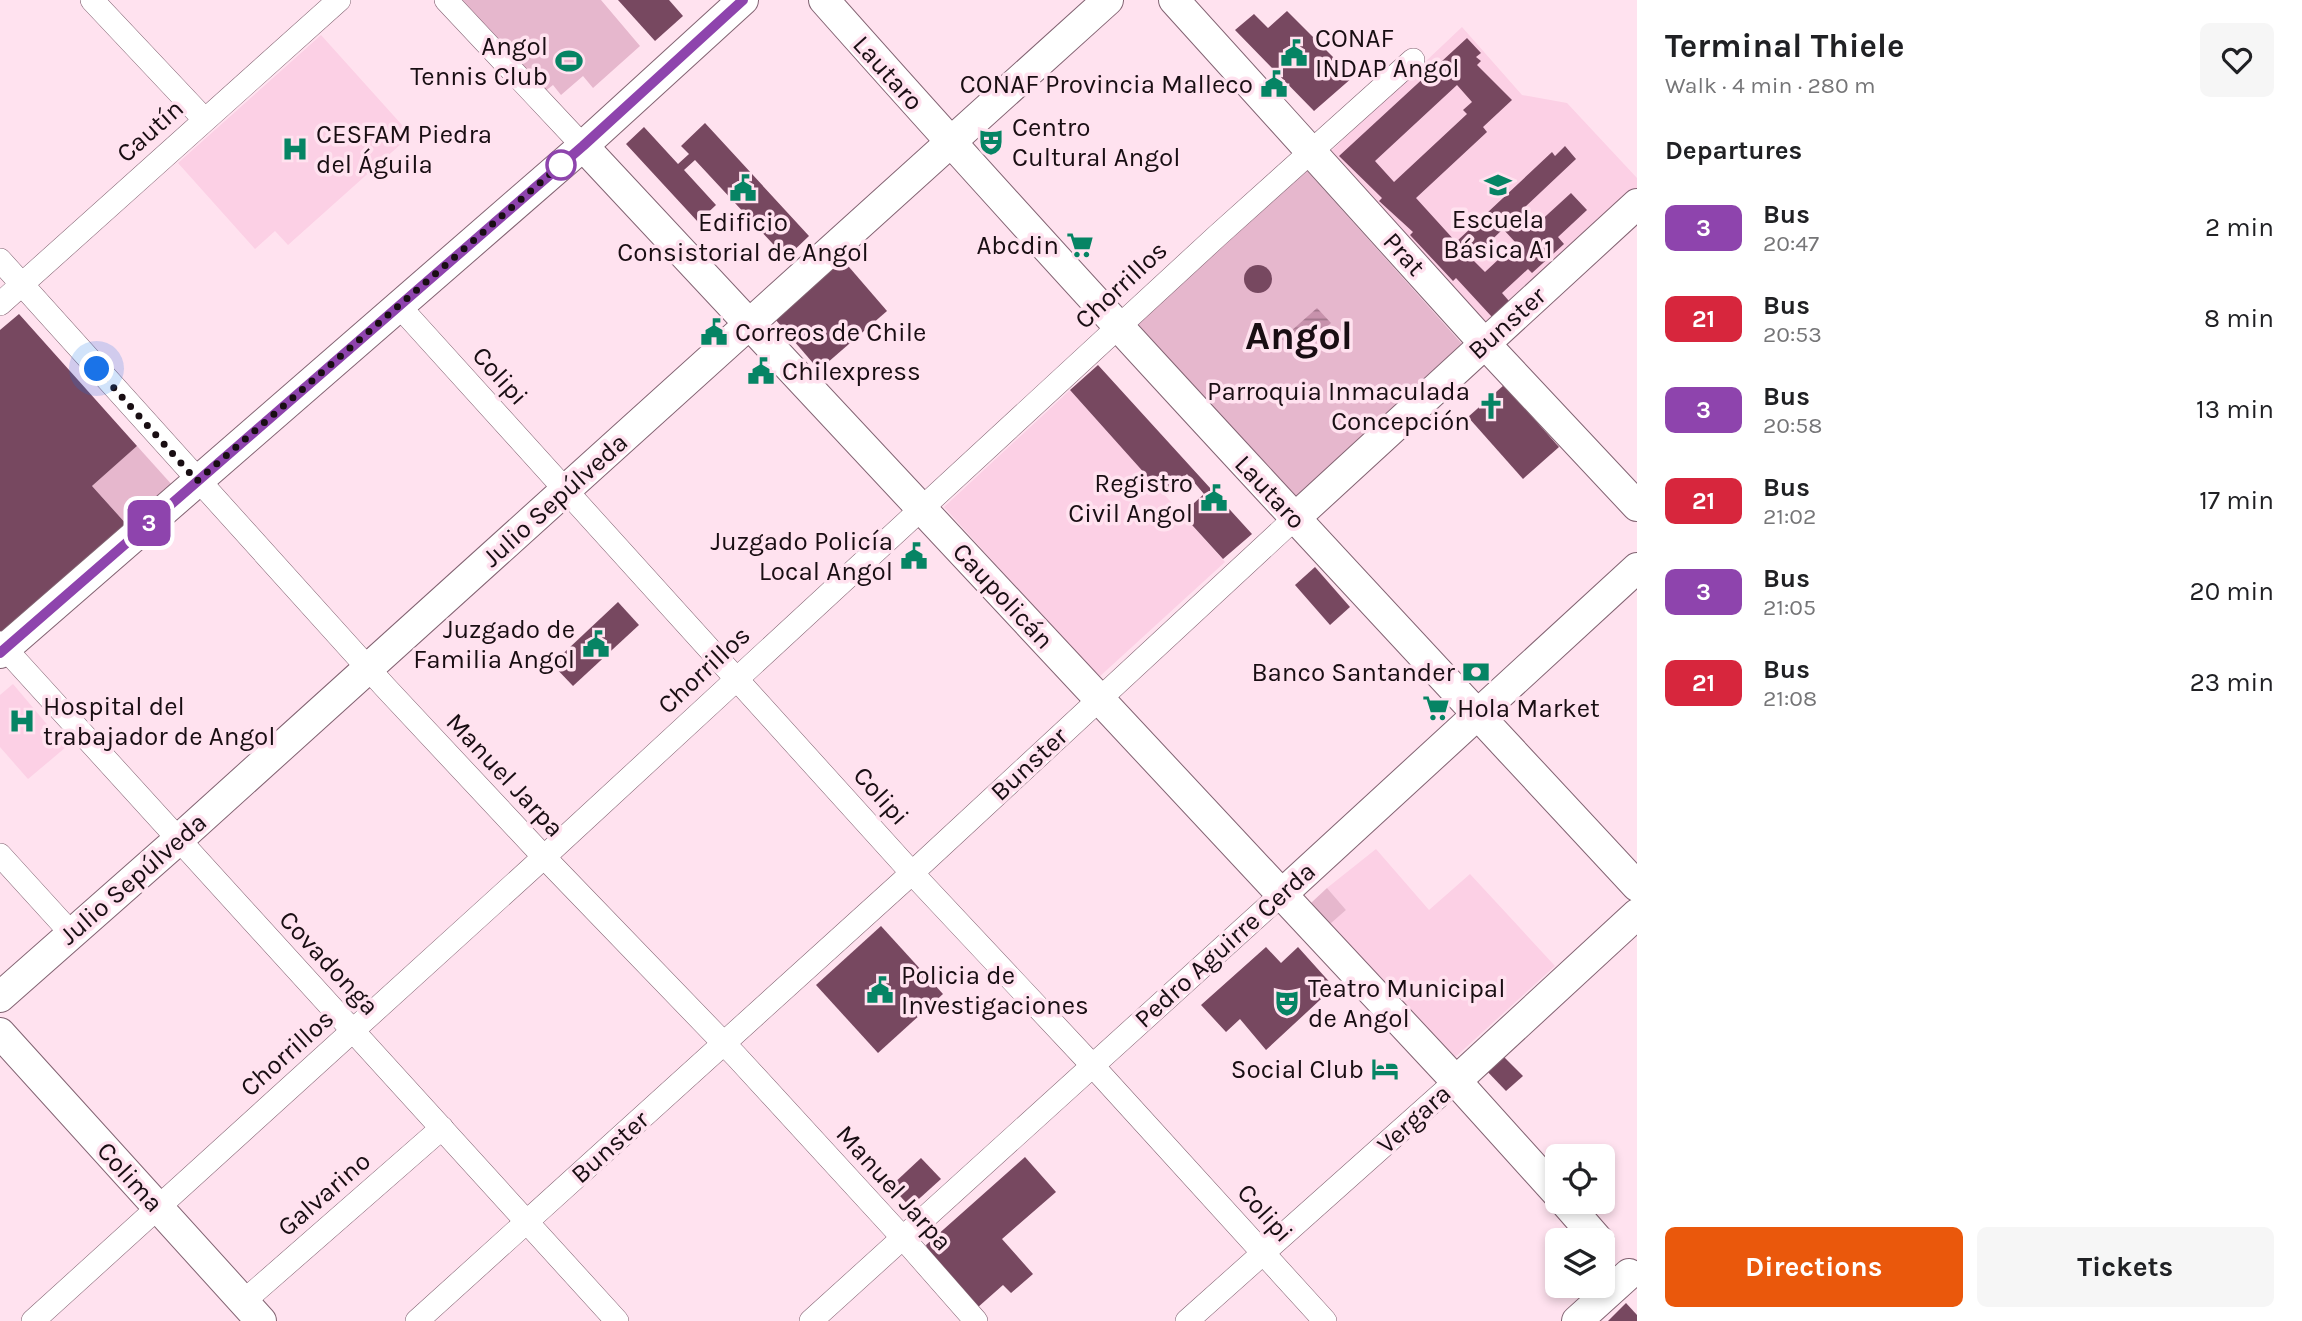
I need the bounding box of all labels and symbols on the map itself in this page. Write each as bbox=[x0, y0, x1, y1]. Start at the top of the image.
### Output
place label: CONAF INDAP Angol bbox=[1315, 23, 1460, 84]
street label: Lautaro bbox=[846, 29, 930, 117]
place label: Angol Tennis Club bbox=[410, 31, 548, 92]
public building icon: CONAF INDAP Angol bbox=[1279, 38, 1309, 68]
sports icon: Angol Tennis Club bbox=[554, 46, 584, 76]
place label: CONAF Provincia Malleco bbox=[960, 69, 1253, 100]
public building icon: CONAF Provincia Malleco bbox=[1259, 69, 1289, 99]
street label: Cautín bbox=[110, 93, 190, 169]
place label: Centro Cultural Angol bbox=[1012, 112, 1180, 173]
place label: CESFAM Piedra del Águila bbox=[316, 119, 492, 180]
theatre icon: Centro Cultural Angol bbox=[976, 127, 1006, 157]
hospital icon: CESFAM Piedra del Águila bbox=[280, 134, 310, 164]
unlabelled marker bbox=[546, 150, 576, 180]
school or university icon: Escuela Básica A1 bbox=[1483, 170, 1513, 200]
public building icon: Edificio Consistorial de Angol bbox=[728, 173, 758, 203]
place label: Escuela Básica A1 bbox=[1443, 204, 1553, 265]
place label: Edificio Consistorial de Angol bbox=[617, 207, 869, 268]
street label: Prat bbox=[1376, 226, 1432, 282]
place label: Abcdin bbox=[976, 230, 1059, 261]
supermarket icon: Abcdin bbox=[1065, 230, 1095, 260]
street label: Chorrillos bbox=[1068, 235, 1174, 335]
street label: Bunster bbox=[1462, 280, 1553, 366]
district label: Angol bbox=[1245, 312, 1353, 359]
public building icon: Correos de Chile bbox=[699, 317, 729, 347]
place label: Correos de Chile bbox=[735, 317, 926, 348]
street label: Colipi bbox=[466, 340, 534, 412]
your location bbox=[79, 351, 114, 386]
public building icon: Chilexpress bbox=[746, 356, 776, 386]
place label: Chilexpress bbox=[782, 356, 921, 387]
place label: Parroquia Inmaculada Concepción bbox=[1207, 376, 1470, 437]
church icon: Parroquia Inmaculada Concepción bbox=[1476, 391, 1506, 421]
street label: Julio Sepúlveda bbox=[476, 427, 634, 573]
street label: Lautaro bbox=[1228, 449, 1312, 535]
place label: Registro Civil Angol bbox=[1068, 468, 1193, 529]
public building icon: Registro Civil Angol bbox=[1199, 483, 1229, 513]
line badge: 3 bbox=[126, 500, 172, 546]
place label: Juzgado Policía Local Angol bbox=[711, 526, 893, 587]
street label: Caupolicán bbox=[946, 536, 1060, 656]
public building icon: Juzgado Policía Local Angol bbox=[899, 541, 929, 571]
place label: Juzgado de Familia Angol bbox=[413, 614, 575, 675]
street label: Chorrillos bbox=[651, 620, 757, 720]
public building icon: Juzgado de Familia Angol bbox=[581, 629, 611, 659]
place label: Banco Santander bbox=[1251, 657, 1456, 688]
bank icon: Banco Santander bbox=[1461, 657, 1491, 687]
place label: Hospital del trabajador de Angol bbox=[43, 691, 276, 752]
supermarket icon: Hola Market bbox=[1421, 693, 1451, 723]
place label: Hola Market bbox=[1457, 693, 1600, 724]
hospital icon: Hospital del trabajador de Angol bbox=[7, 706, 37, 736]
street label: Manuel Jarpa bbox=[440, 707, 570, 843]
street label: Bunster bbox=[984, 720, 1074, 807]
street label: Colipi bbox=[847, 760, 915, 832]
street label: Julio Sepúlveda bbox=[53, 807, 213, 951]
street label: Pedro Aguirre Cerda bbox=[1128, 856, 1322, 1034]
street label: Covadonga bbox=[273, 904, 385, 1022]
place label: Policia de Investigaciones bbox=[901, 960, 1089, 1021]
place label: Teatro Municipal de Angol bbox=[1308, 973, 1505, 1034]
public building icon: Policia de Investigaciones bbox=[865, 975, 895, 1005]
theatre icon: Teatro Municipal de Angol bbox=[1272, 988, 1302, 1018]
street label: Chorrillos bbox=[234, 1003, 340, 1103]
place label: Social Club bbox=[1231, 1054, 1364, 1085]
hotel icon: Social Club bbox=[1370, 1054, 1400, 1084]
street label: Vergara bbox=[1371, 1078, 1457, 1160]
street label: Bunster bbox=[565, 1104, 656, 1190]
street label: Manuel Jarpa bbox=[830, 1119, 958, 1257]
street label: Colima bbox=[90, 1135, 170, 1219]
street label: Galvarino bbox=[271, 1145, 377, 1243]
street label: Colipi bbox=[1231, 1177, 1299, 1249]

